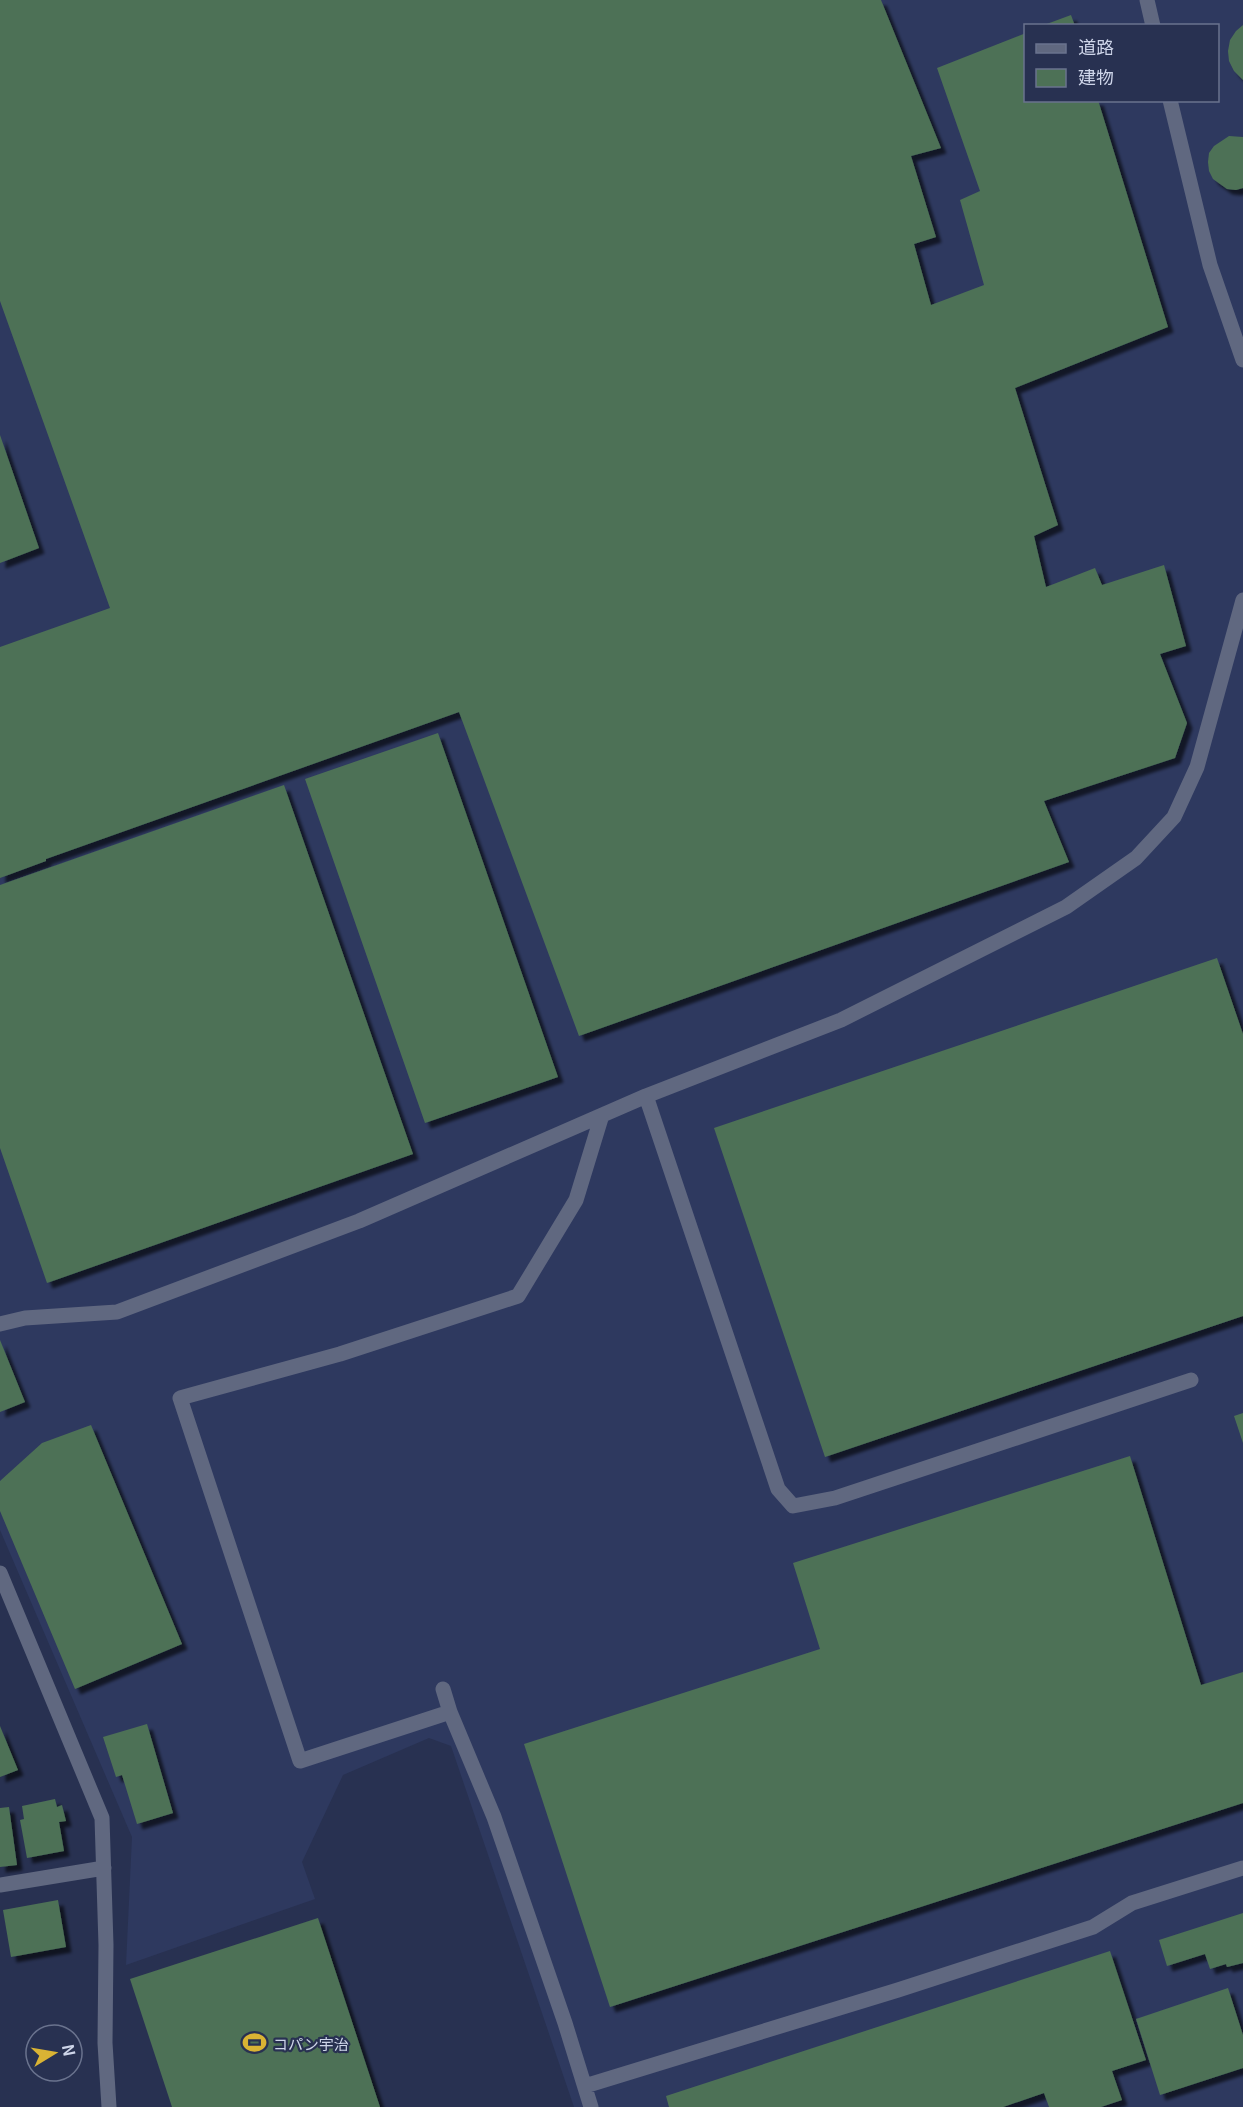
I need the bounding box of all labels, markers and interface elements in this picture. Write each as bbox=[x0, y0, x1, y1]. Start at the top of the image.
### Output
legend bbox=[1024, 24, 1219, 102]
text: 道路 bbox=[1078, 33, 1114, 59]
text: 建物 bbox=[1078, 63, 1114, 89]
north arrow bbox=[24, 2023, 84, 2083]
sports icon: コパン宇治 bbox=[242, 2030, 268, 2056]
place label: コパン宇治 bbox=[273, 2033, 349, 2054]
text: N bbox=[57, 2042, 83, 2058]

